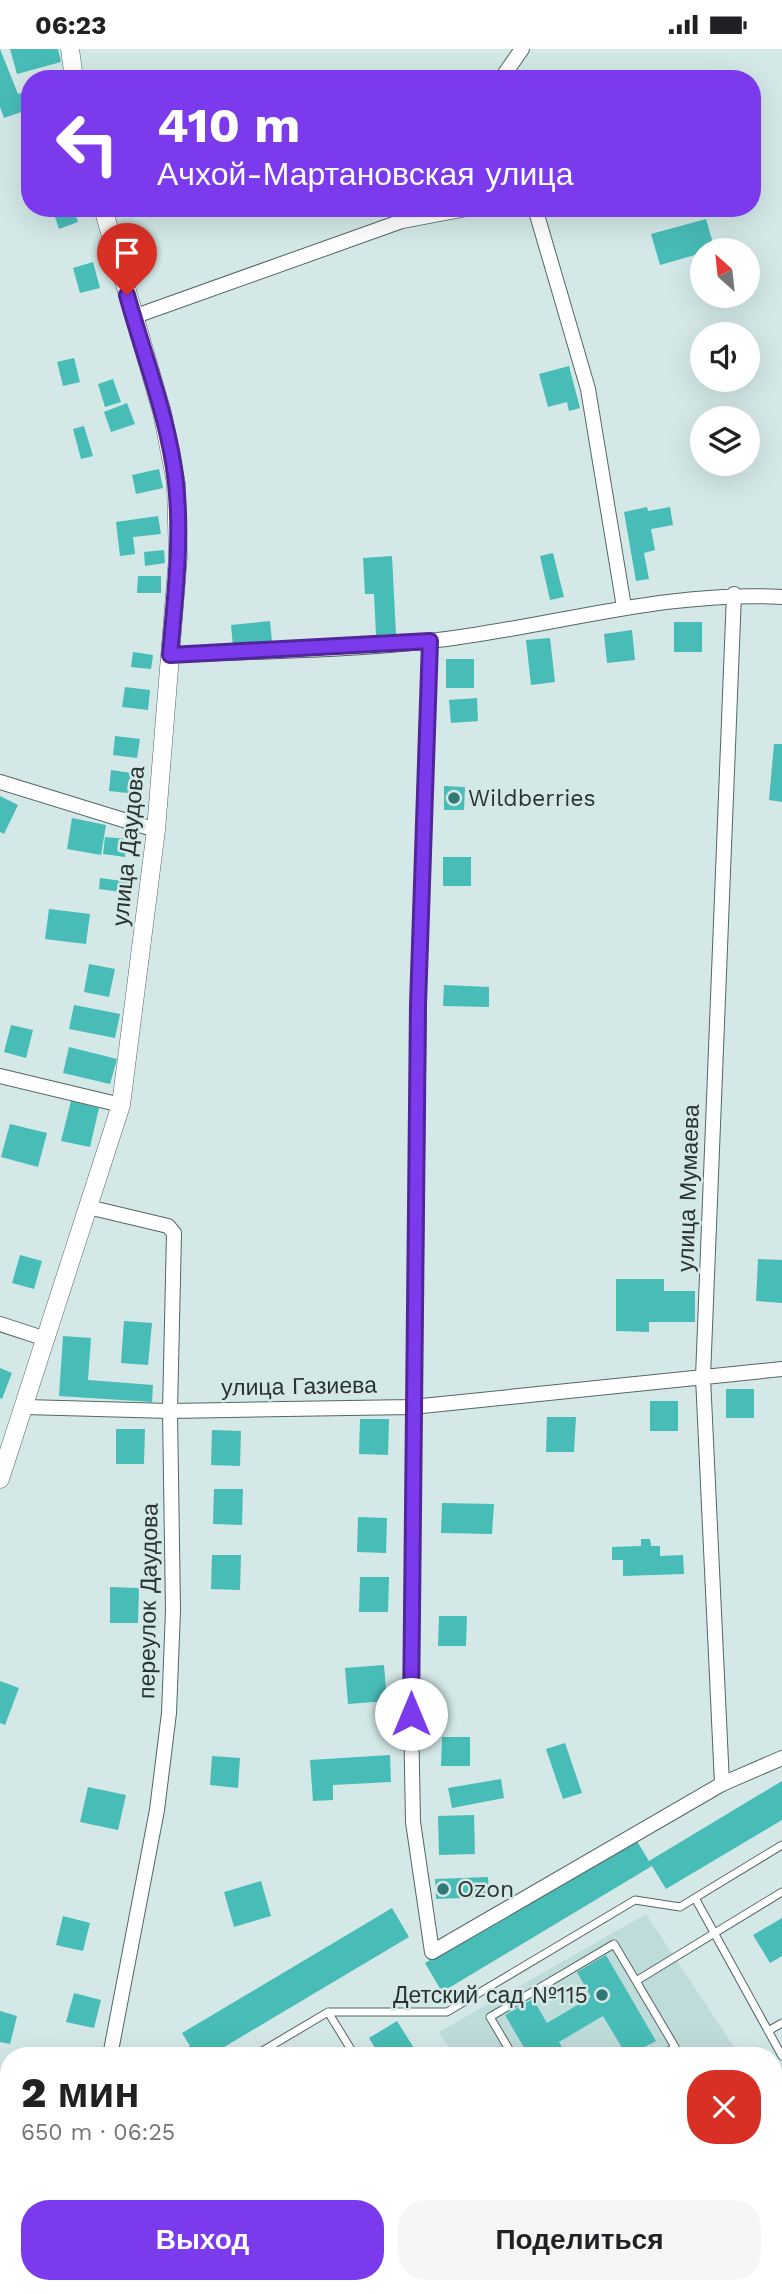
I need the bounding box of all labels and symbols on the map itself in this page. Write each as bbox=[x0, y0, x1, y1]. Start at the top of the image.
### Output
pin bbox=[97, 223, 157, 295]
north arrow bbox=[690, 238, 760, 308]
street label: улица Даудова bbox=[107, 764, 150, 927]
place label: Wildberries bbox=[468, 785, 596, 812]
marker: Wildberries bbox=[446, 790, 462, 806]
street label: улица Мумаева bbox=[672, 1103, 705, 1272]
street label: улица Газиева bbox=[221, 1372, 377, 1401]
street label: переулок Даудова bbox=[133, 1503, 164, 1699]
position arrow bbox=[374, 1677, 448, 1751]
place label: Ozon bbox=[457, 1876, 514, 1903]
marker: Ozon bbox=[435, 1881, 451, 1897]
place label: Детский сад №115 bbox=[393, 1982, 588, 2009]
marker: Детский сад №115 bbox=[594, 1987, 610, 2003]

